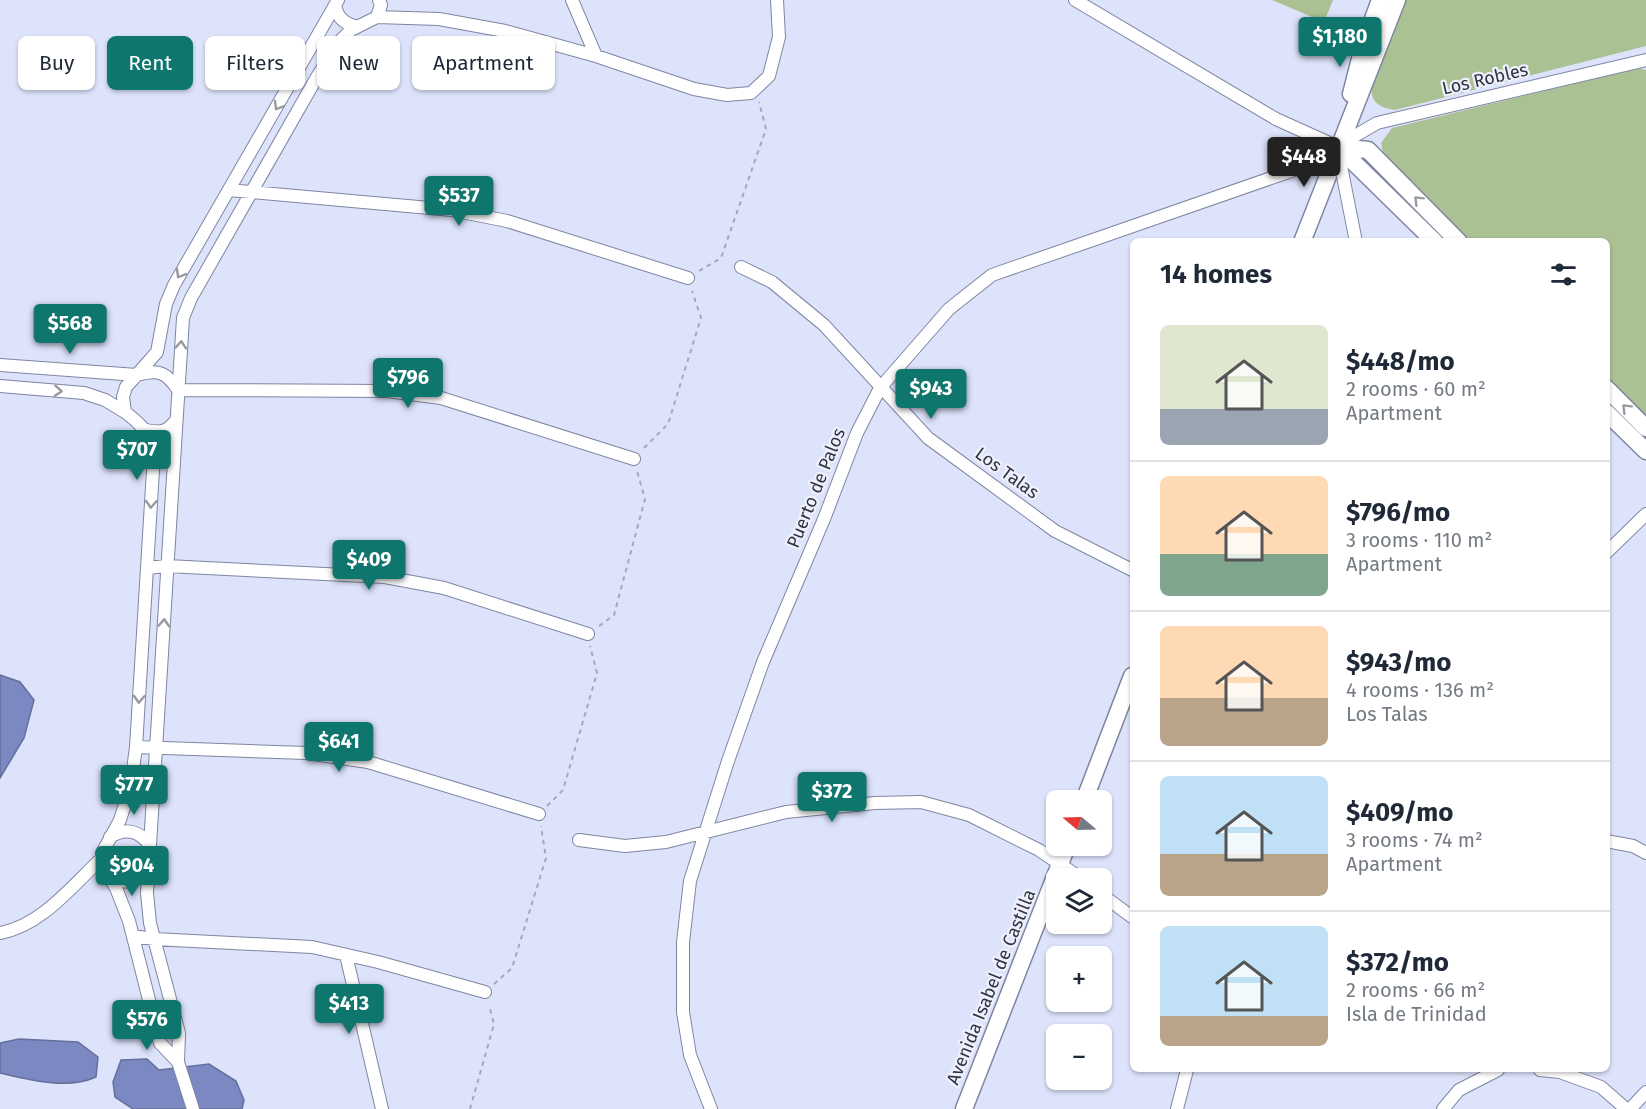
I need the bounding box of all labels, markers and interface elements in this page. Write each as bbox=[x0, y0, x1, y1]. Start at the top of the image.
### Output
pin: $1,180 bbox=[1291, 17, 1389, 68]
text: $1,180 bbox=[1313, 24, 1367, 48]
chip: Buy bbox=[18, 36, 95, 90]
chip: Rent bbox=[107, 36, 193, 90]
chip: Filters bbox=[205, 36, 305, 90]
chip: New bbox=[317, 36, 400, 90]
chip: Apartment bbox=[412, 36, 555, 90]
street label: Los Robles bbox=[1440, 58, 1530, 100]
one-way arrow bbox=[274, 100, 285, 110]
pin: $448 bbox=[1268, 137, 1340, 188]
text: $448 bbox=[1281, 144, 1327, 168]
pin: $537 bbox=[423, 176, 495, 227]
text: $537 bbox=[438, 183, 480, 207]
one-way arrow bbox=[1414, 197, 1425, 208]
icon: filters bbox=[1547, 258, 1580, 291]
text: 14 homes bbox=[1160, 259, 1272, 290]
one-way arrow bbox=[176, 268, 187, 278]
pin: $568 bbox=[34, 304, 106, 355]
text: $568 bbox=[48, 311, 92, 335]
one-way arrow bbox=[174, 340, 187, 349]
text: $448/mo bbox=[1346, 346, 1455, 377]
icon: home bbox=[1208, 349, 1280, 421]
pin: $796 bbox=[372, 358, 444, 409]
text: $796 bbox=[387, 365, 429, 389]
pin: $943 bbox=[895, 369, 967, 420]
text: $943 bbox=[909, 376, 953, 400]
text: 2 rooms · 60 m² bbox=[1346, 377, 1486, 401]
one-way arrow bbox=[54, 384, 63, 397]
text: Apartment bbox=[1346, 401, 1442, 425]
one-way arrow bbox=[1623, 404, 1634, 415]
street label: Puerto de Palos bbox=[782, 425, 850, 551]
pin: $707 bbox=[101, 430, 173, 481]
text: $707 bbox=[117, 437, 157, 461]
street label: Los Talas bbox=[971, 443, 1043, 503]
text: $796/mo bbox=[1346, 497, 1450, 528]
one-way arrow bbox=[144, 500, 157, 509]
icon: home bbox=[1208, 500, 1280, 572]
text: 3 rooms · 110 m² bbox=[1346, 528, 1492, 552]
pin: $409 bbox=[333, 540, 405, 591]
text: $409 bbox=[347, 547, 391, 571]
text: Apartment bbox=[1346, 552, 1442, 576]
one-way arrow bbox=[157, 619, 170, 628]
text: $943/mo bbox=[1346, 647, 1451, 678]
icon: home bbox=[1208, 650, 1280, 722]
text: 4 rooms · 136 m² bbox=[1346, 678, 1494, 702]
one-way arrow bbox=[133, 694, 146, 703]
text: Los Talas bbox=[1346, 702, 1428, 726]
pin: $641 bbox=[303, 722, 375, 773]
text: $641 bbox=[318, 729, 360, 753]
pin: $777 bbox=[98, 765, 170, 816]
text: $777 bbox=[115, 772, 153, 796]
pin: $372 bbox=[796, 772, 868, 823]
text: $372 bbox=[812, 779, 852, 803]
north arrow bbox=[1046, 790, 1112, 856]
map controls bbox=[1046, 790, 1112, 1090]
text: $409/mo bbox=[1346, 797, 1453, 828]
icon: home bbox=[1208, 800, 1280, 872]
text: 3 rooms · 74 m² bbox=[1346, 828, 1483, 852]
pin: $904 bbox=[96, 846, 168, 897]
text: Apartment bbox=[1346, 852, 1442, 876]
text: $904 bbox=[110, 853, 154, 877]
button: layers bbox=[1046, 868, 1112, 934]
street label: Avenida Isabel de Castilla bbox=[942, 886, 1040, 1088]
button: + bbox=[1046, 946, 1112, 1012]
text: $372/mo bbox=[1346, 947, 1449, 978]
icon: home bbox=[1208, 950, 1280, 1022]
text: 2 rooms · 66 m² bbox=[1346, 978, 1485, 1002]
pin: $413 bbox=[313, 984, 385, 1035]
text: $413 bbox=[329, 991, 369, 1015]
pin: $576 bbox=[111, 1000, 183, 1051]
text: Isla de Trinidad bbox=[1346, 1002, 1487, 1026]
text: $576 bbox=[126, 1007, 168, 1031]
button: − bbox=[1046, 1024, 1112, 1090]

